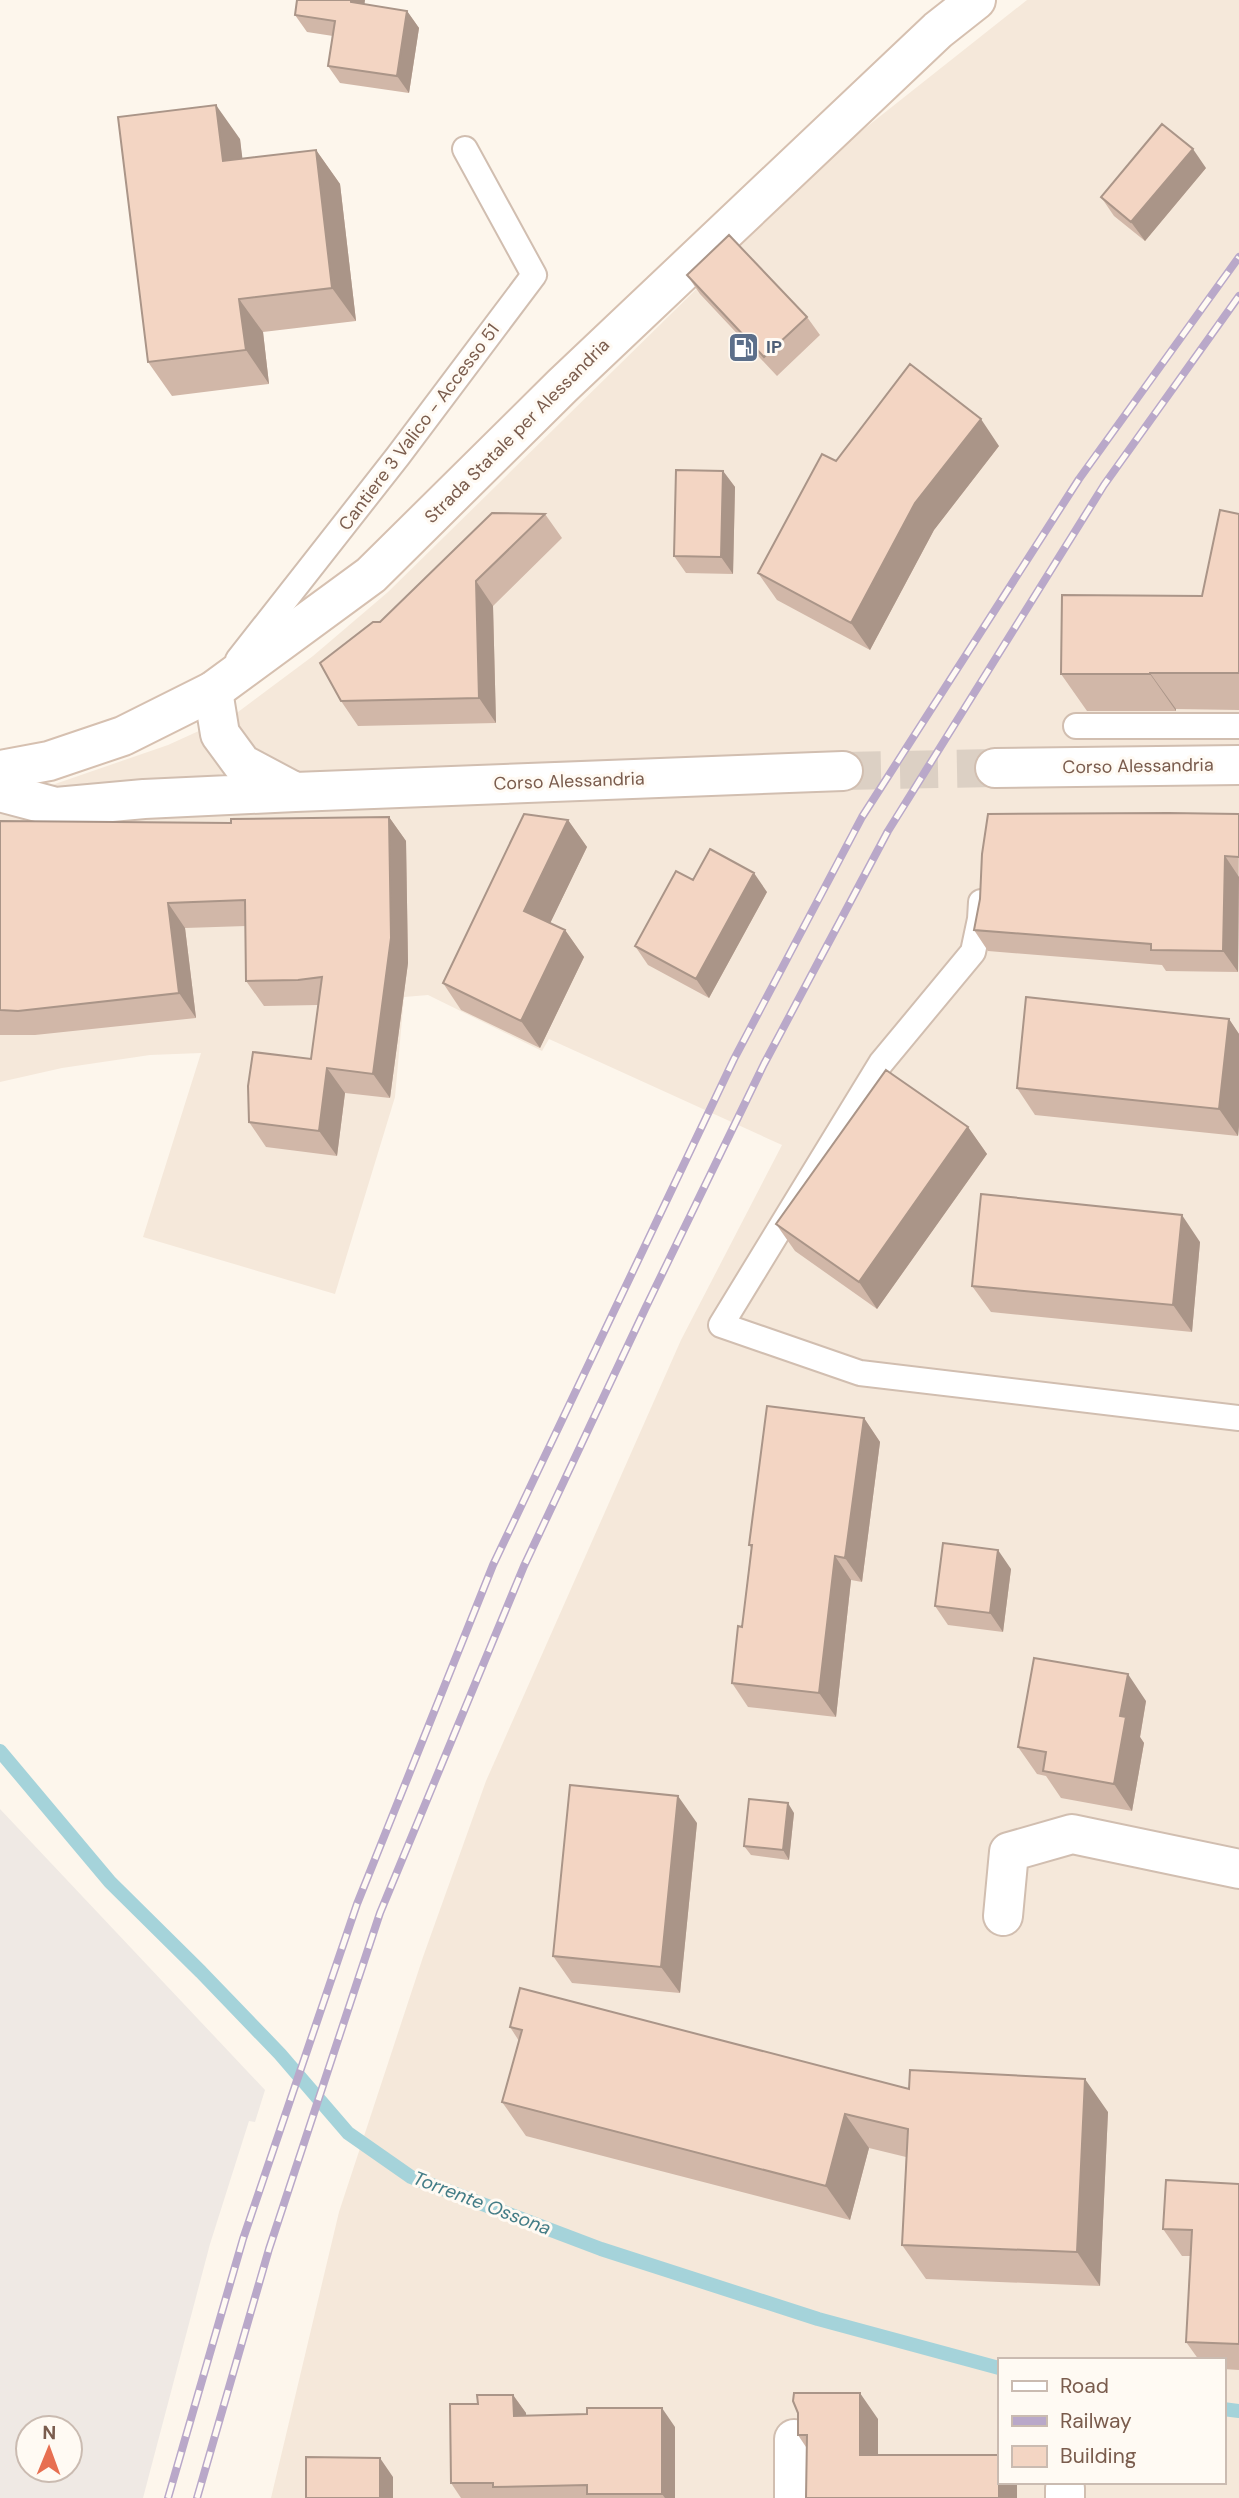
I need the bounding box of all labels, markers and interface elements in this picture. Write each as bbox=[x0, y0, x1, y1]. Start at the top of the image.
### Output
street label: Cantiere 3 Valico - Accesso 51 bbox=[333, 319, 505, 535]
fuel station icon: IP bbox=[726, 330, 760, 364]
street label: Strada Statale per Alessandria bbox=[419, 333, 615, 529]
place label: IP bbox=[766, 335, 782, 359]
street label: Corso Alessandria bbox=[1062, 753, 1214, 779]
street label: Corso Alessandria bbox=[493, 766, 645, 796]
water label: Torrente Ossona bbox=[409, 2165, 555, 2241]
legend bbox=[998, 2358, 1225, 2484]
text: Road bbox=[1060, 2372, 1109, 2400]
text: Railway bbox=[1060, 2407, 1132, 2435]
north arrow bbox=[14, 2414, 84, 2484]
text: N bbox=[42, 2420, 56, 2445]
text: Building bbox=[1060, 2442, 1137, 2470]

